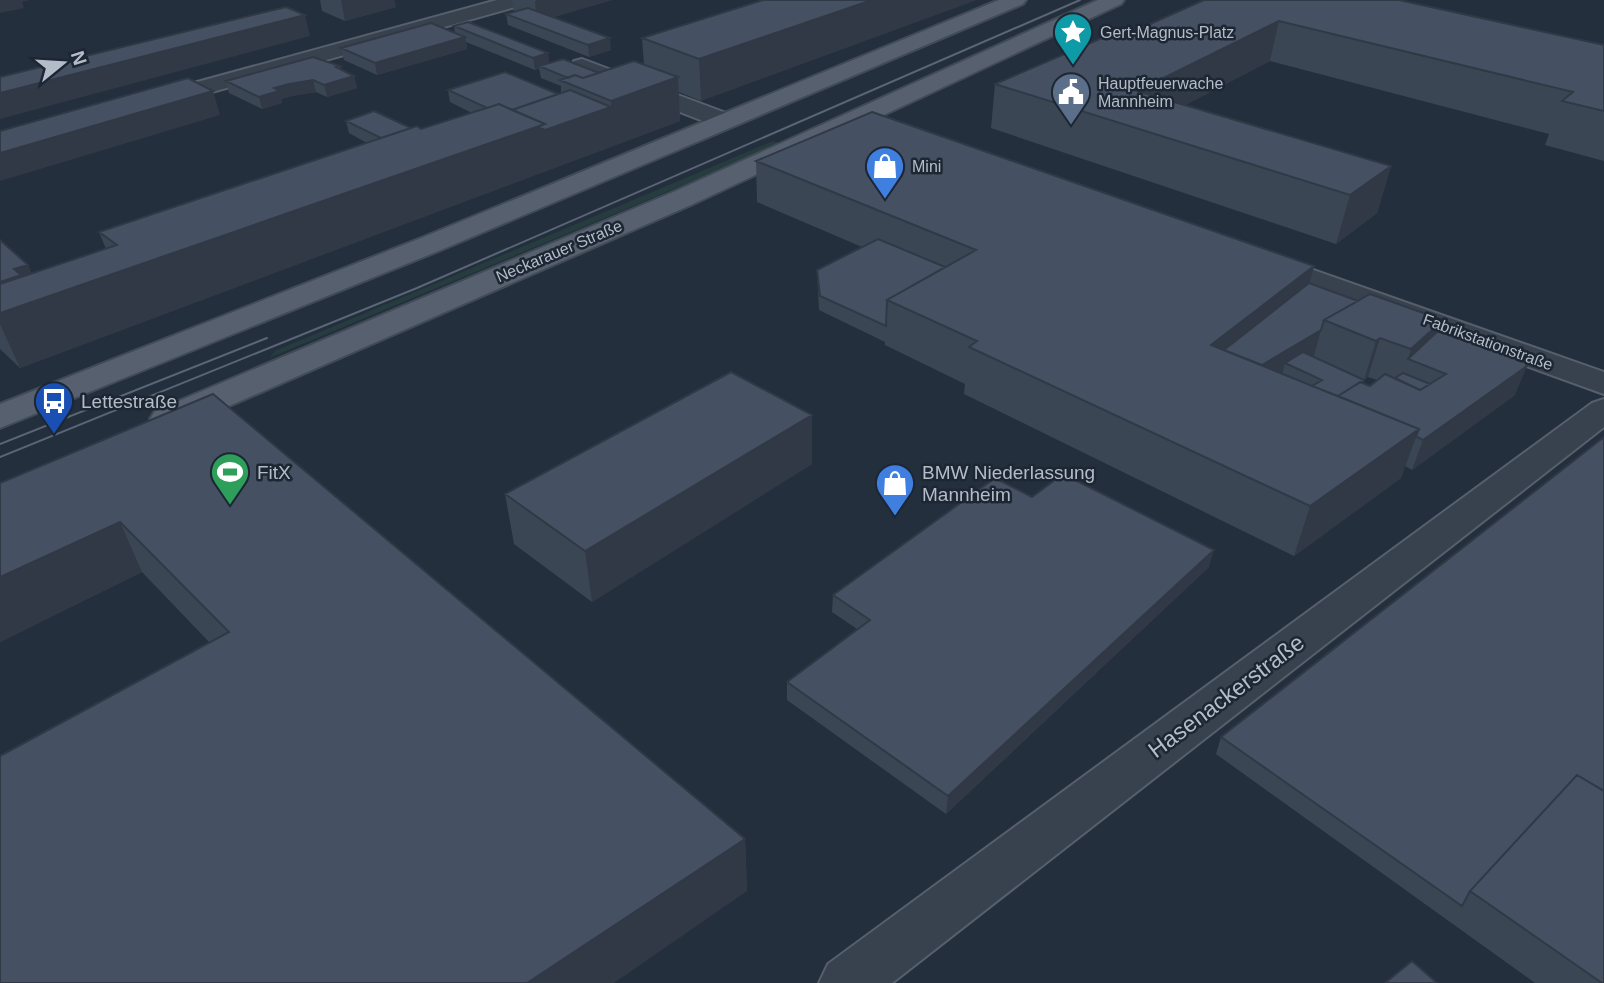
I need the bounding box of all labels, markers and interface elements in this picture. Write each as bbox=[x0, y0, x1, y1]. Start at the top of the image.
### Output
place icon: Gert-Magnus-Platz bbox=[1052, 11, 1094, 66]
place label: Gert-Magnus-Platz bbox=[1100, 24, 1234, 41]
north arrow bbox=[28, 28, 98, 98]
text: N bbox=[67, 48, 91, 68]
public building icon: Hauptfeuerwache Mannheim bbox=[1050, 71, 1092, 126]
place label: Hauptfeuerwache Mannheim bbox=[1098, 75, 1224, 110]
shop icon: Mini bbox=[864, 145, 906, 200]
place label: Mini bbox=[912, 158, 941, 175]
street label: Neckarauer Straße bbox=[493, 217, 625, 285]
street label: Fabrikstationstraße bbox=[1421, 311, 1555, 373]
bus stop icon: Lettestraße bbox=[33, 380, 75, 435]
place label: Lettestraße bbox=[81, 391, 177, 412]
sports icon: FitX bbox=[209, 451, 251, 506]
place label: FitX bbox=[257, 462, 291, 483]
shop icon: BMW Niederlassung Mannheim bbox=[874, 462, 916, 517]
place label: BMW Niederlassung Mannheim bbox=[922, 462, 1095, 505]
street label: Hasenackerstraße bbox=[1143, 629, 1309, 763]

